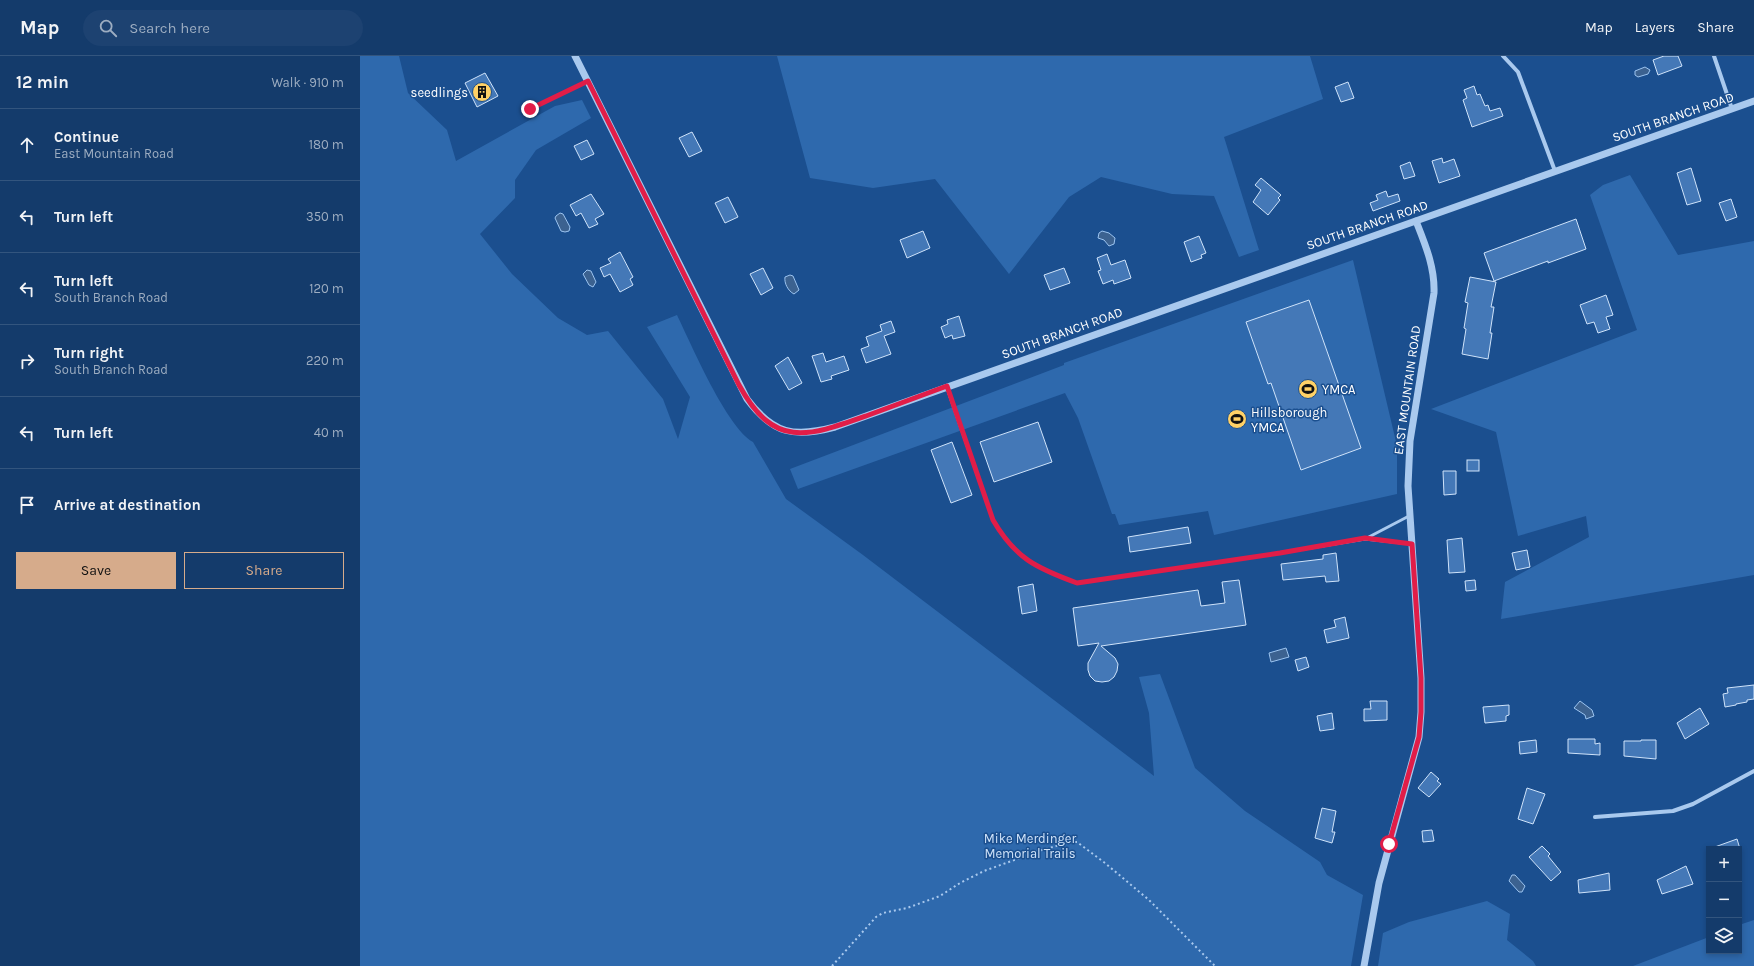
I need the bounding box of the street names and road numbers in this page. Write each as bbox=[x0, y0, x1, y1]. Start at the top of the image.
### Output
street label: SOUTH BRANCH ROAD bbox=[1610, 89, 1736, 145]
street label: SOUTH BRANCH ROAD bbox=[1304, 197, 1430, 253]
street label: SOUTH BRANCH ROAD bbox=[999, 304, 1125, 362]
street label: EAST MOUNTAIN ROAD bbox=[1390, 324, 1424, 456]

